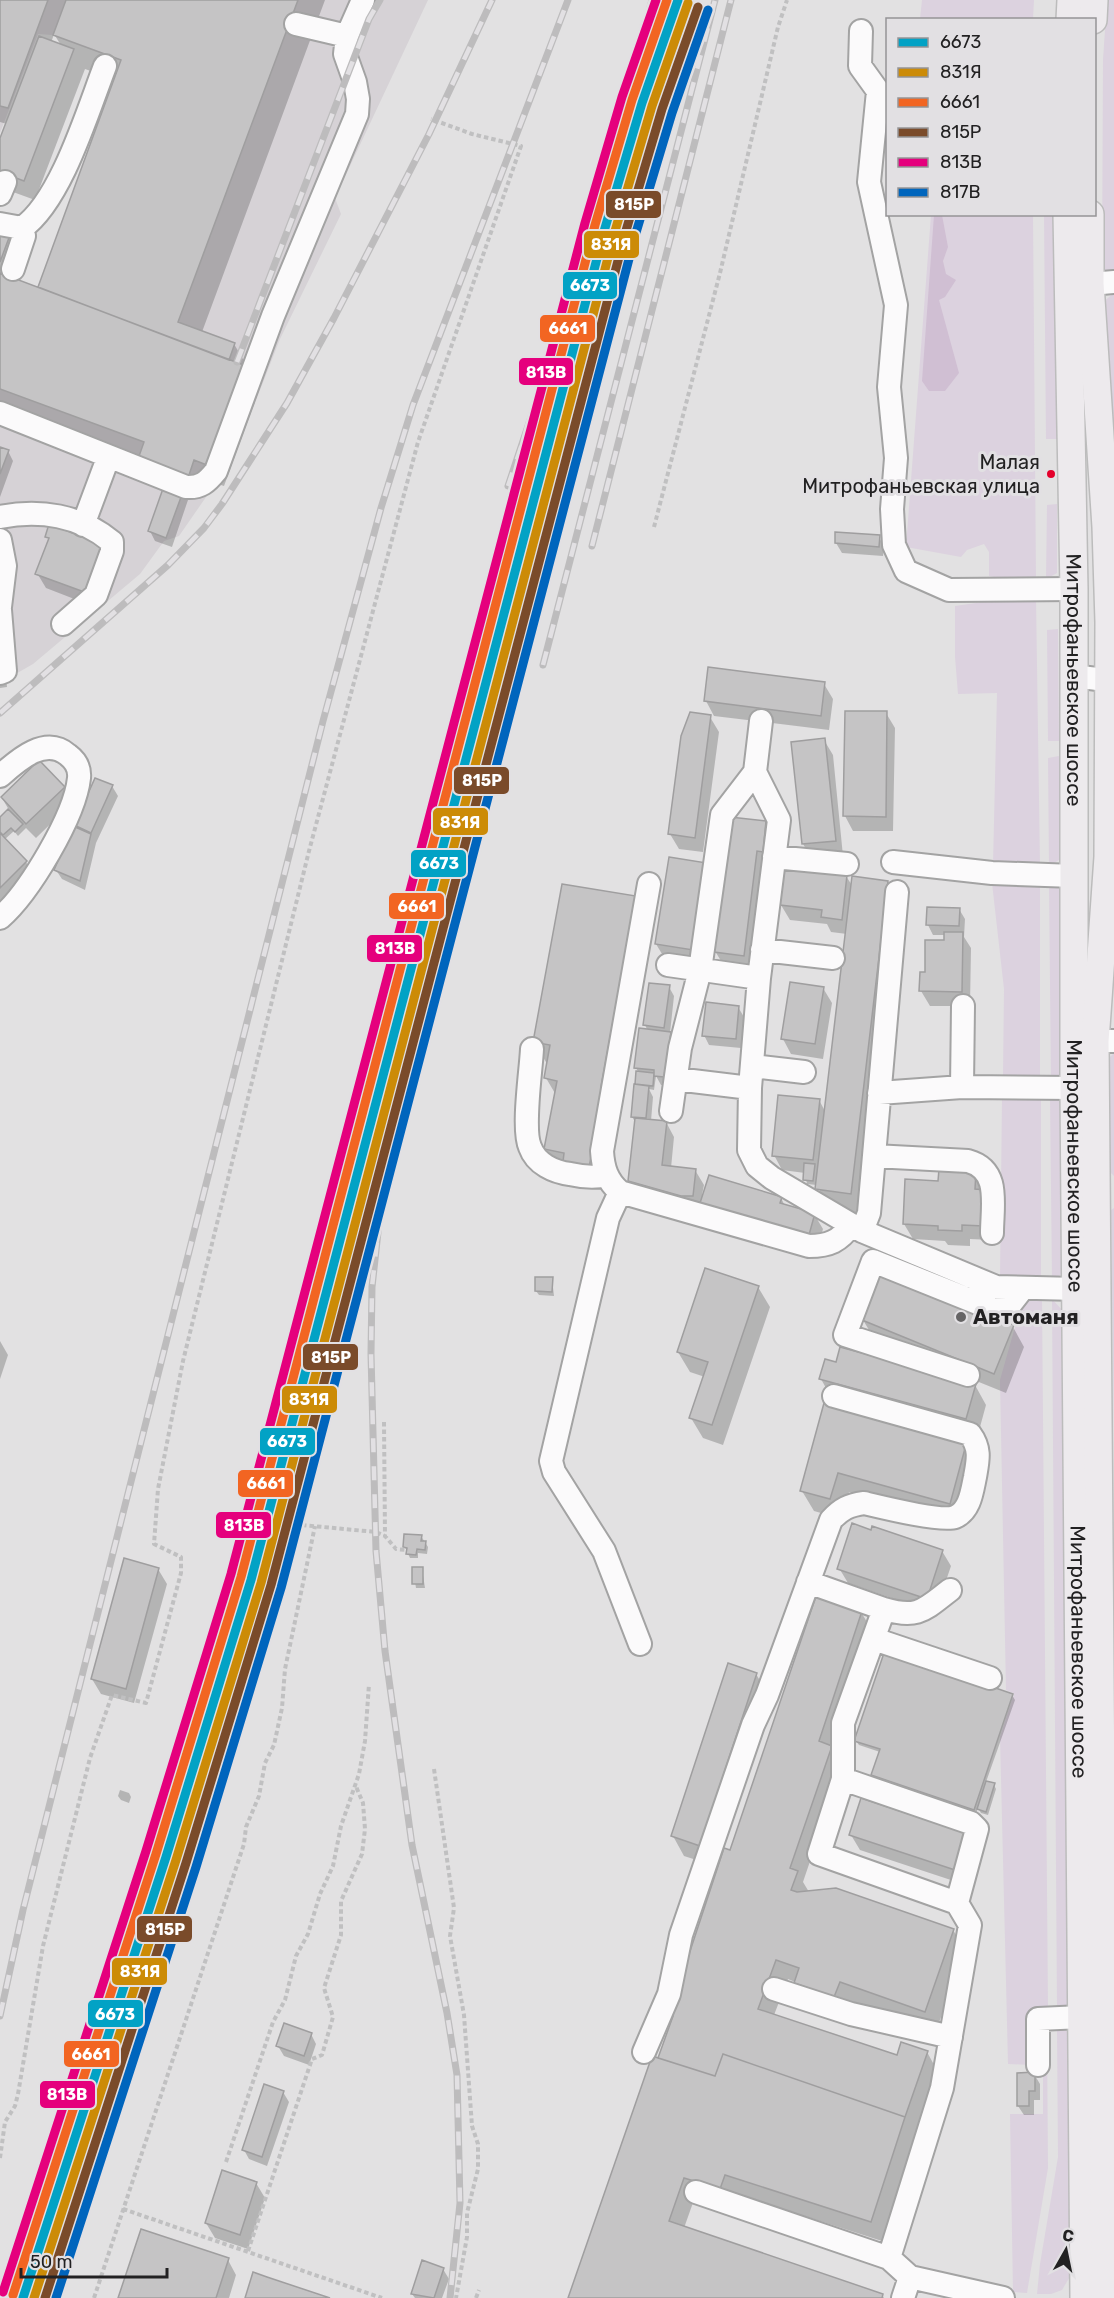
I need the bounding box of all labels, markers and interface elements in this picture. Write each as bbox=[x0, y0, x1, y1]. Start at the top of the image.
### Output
legend bbox=[886, 18, 1096, 216]
text: 6673 bbox=[940, 31, 981, 53]
text: 831Я bbox=[940, 61, 982, 83]
text: 6661 bbox=[940, 91, 980, 113]
text: 815Р bbox=[940, 121, 981, 143]
text: 813В bbox=[940, 151, 982, 173]
text: 817В bbox=[940, 181, 980, 203]
line badge: 815Р bbox=[605, 190, 662, 219]
text: 815Р bbox=[614, 195, 654, 214]
line badge: 831Я bbox=[583, 230, 640, 259]
text: 831Я bbox=[591, 235, 631, 254]
line badge: 6673 bbox=[562, 271, 618, 300]
text: 6673 bbox=[570, 276, 610, 295]
line badge: 6661 bbox=[539, 314, 596, 343]
text: 6661 bbox=[549, 319, 587, 338]
line badge: 813В bbox=[518, 357, 574, 386]
text: 813В bbox=[526, 363, 566, 382]
place label: Малая Митрофаньевская улица bbox=[802, 450, 1040, 498]
marker: Малая Митрофаньевская улица bbox=[1045, 468, 1057, 480]
street label: Митрофаньевское шоссе bbox=[1061, 553, 1087, 807]
line badge: 815Р bbox=[453, 766, 510, 795]
text: 815Р bbox=[462, 771, 502, 790]
line badge: 831Я bbox=[432, 807, 489, 836]
text: 831Я bbox=[440, 813, 480, 832]
line badge: 6673 bbox=[410, 849, 467, 878]
text: 6673 bbox=[419, 854, 459, 873]
line badge: 6661 bbox=[388, 892, 445, 920]
text: 6661 bbox=[398, 897, 436, 916]
line badge: 813В bbox=[366, 934, 423, 963]
text: 813В bbox=[375, 939, 415, 958]
street label: Митрофаньевское шоссе bbox=[1062, 1039, 1089, 1293]
place label: Автоманя bbox=[973, 1304, 1079, 1329]
marker: Автоманя bbox=[954, 1310, 968, 1324]
line badge: 815Р bbox=[302, 1343, 359, 1371]
text: 815Р bbox=[311, 1348, 351, 1367]
line badge: 831Я bbox=[281, 1385, 338, 1414]
text: 831Я bbox=[289, 1390, 329, 1409]
line badge: 6673 bbox=[259, 1427, 316, 1456]
text: 6673 bbox=[267, 1432, 307, 1451]
line badge: 6661 bbox=[237, 1469, 294, 1498]
text: 6661 bbox=[247, 1474, 285, 1493]
line badge: 813В bbox=[215, 1511, 272, 1539]
text: 813В bbox=[224, 1516, 264, 1535]
street label: Митрофаньевское шоссе bbox=[1066, 1525, 1093, 1779]
line badge: 815Р bbox=[136, 1915, 193, 1943]
text: 815Р bbox=[145, 1920, 185, 1939]
line badge: 831Я bbox=[111, 1957, 168, 1986]
text: 831Я bbox=[120, 1962, 160, 1981]
line badge: 6673 bbox=[87, 1999, 144, 2028]
text: 6673 bbox=[95, 2005, 135, 2024]
line badge: 6661 bbox=[63, 2040, 120, 2068]
text: 6661 bbox=[72, 2045, 110, 2064]
line badge: 813В bbox=[39, 2080, 96, 2109]
text: 813В bbox=[47, 2085, 87, 2104]
north arrow bbox=[1036, 2220, 1096, 2280]
text: С bbox=[1061, 2225, 1075, 2246]
scale bar bbox=[21, 2241, 166, 2279]
text: 50 m bbox=[30, 2251, 73, 2273]

